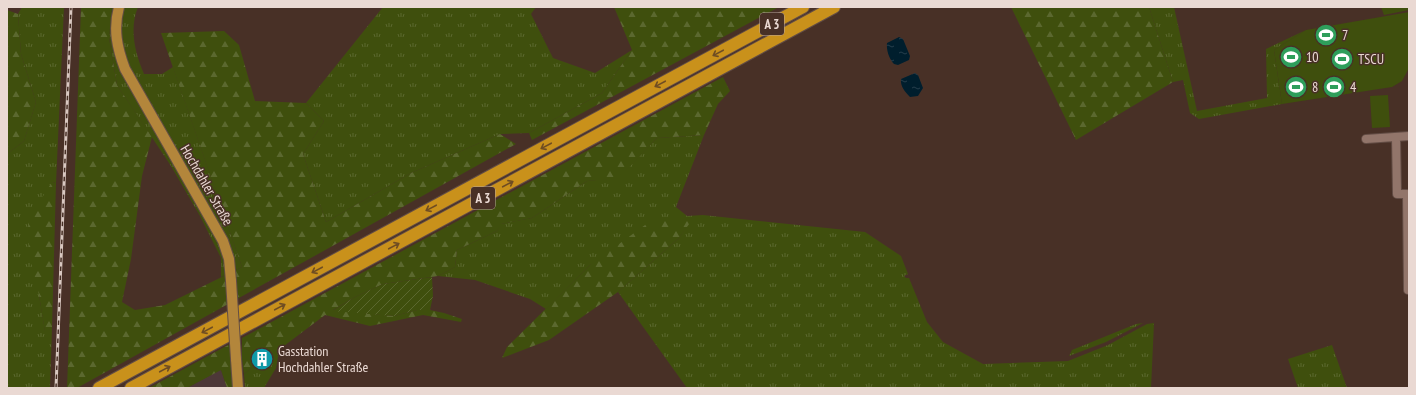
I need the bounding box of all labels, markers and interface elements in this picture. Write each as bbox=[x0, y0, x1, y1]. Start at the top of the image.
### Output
road number: A 3 bbox=[760, 13, 784, 35]
sports icon: 7 bbox=[1313, 22, 1339, 48]
place label: 7 bbox=[1342, 26, 1348, 44]
sports icon: 10 bbox=[1278, 44, 1304, 70]
sports icon: TSCU bbox=[1329, 46, 1355, 72]
place label: 10 bbox=[1306, 48, 1319, 66]
one-way arrow bbox=[712, 50, 724, 57]
place label: TSCU bbox=[1358, 50, 1384, 68]
sports icon: 8 bbox=[1283, 74, 1309, 100]
sports icon: 4 bbox=[1321, 74, 1347, 100]
place label: 8 bbox=[1312, 78, 1318, 96]
place label: 4 bbox=[1350, 78, 1357, 96]
one-way arrow bbox=[654, 81, 666, 89]
street label: Hochdahler Straße bbox=[177, 141, 237, 229]
one-way arrow bbox=[540, 143, 552, 150]
one-way arrow bbox=[502, 179, 514, 187]
road number: A 3 bbox=[471, 187, 495, 209]
one-way arrow bbox=[425, 205, 437, 212]
one-way arrow bbox=[388, 241, 400, 249]
one-way arrow bbox=[311, 267, 323, 274]
one-way arrow bbox=[274, 303, 286, 311]
one-way arrow bbox=[201, 326, 213, 334]
place label: Gasstation Hochdahler Straße bbox=[278, 342, 368, 376]
building icon: Gasstation Hochdahler Straße bbox=[249, 346, 275, 372]
one-way arrow bbox=[159, 365, 171, 373]

